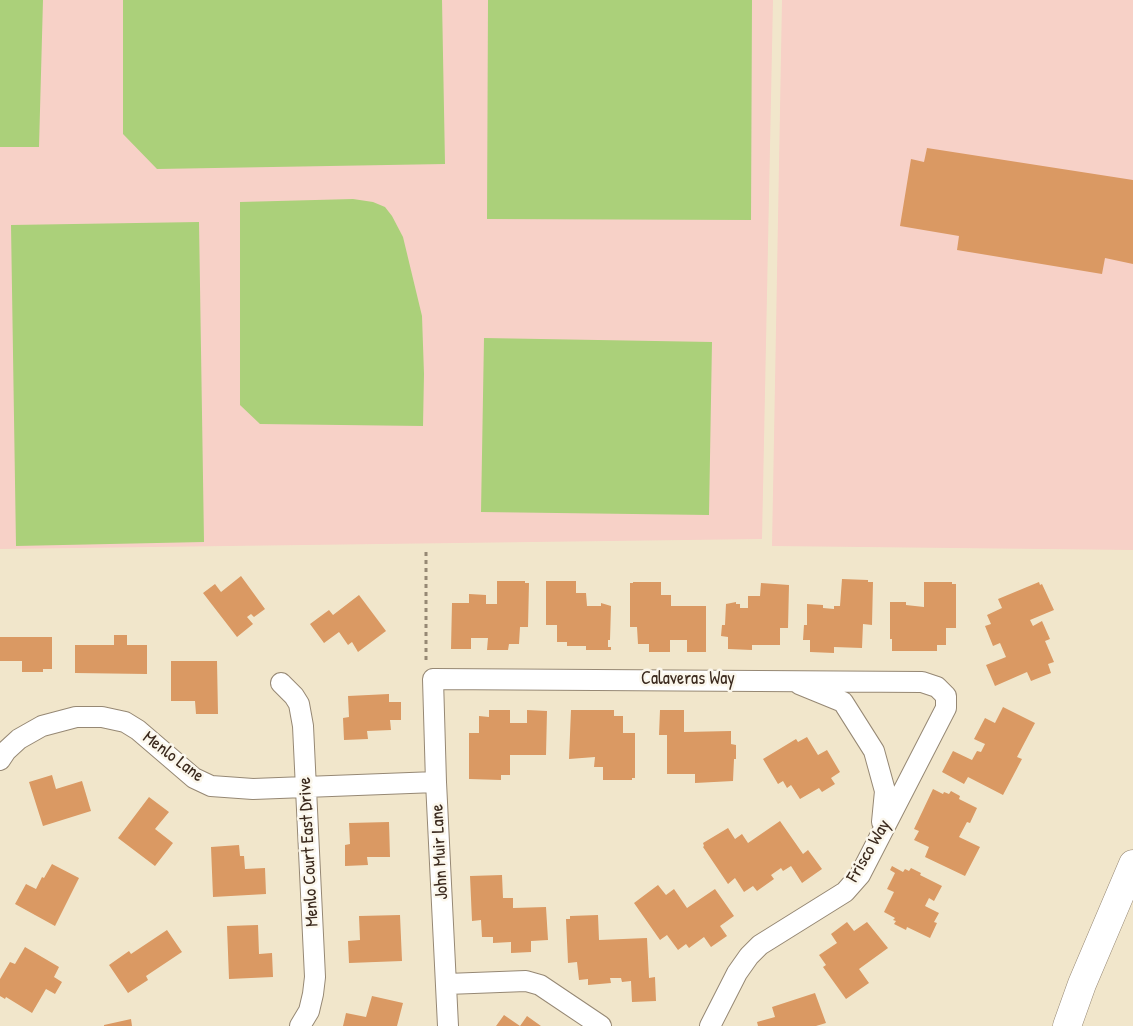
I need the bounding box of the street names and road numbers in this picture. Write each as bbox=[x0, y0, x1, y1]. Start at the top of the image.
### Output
street label: Calaveras Way bbox=[641, 668, 735, 690]
street label: Menlo Lane bbox=[138, 727, 208, 787]
street label: Menlo Court East Drive bbox=[294, 777, 324, 927]
street label: John Muir Lane bbox=[427, 804, 453, 900]
street label: Frisco Way bbox=[842, 816, 896, 886]

